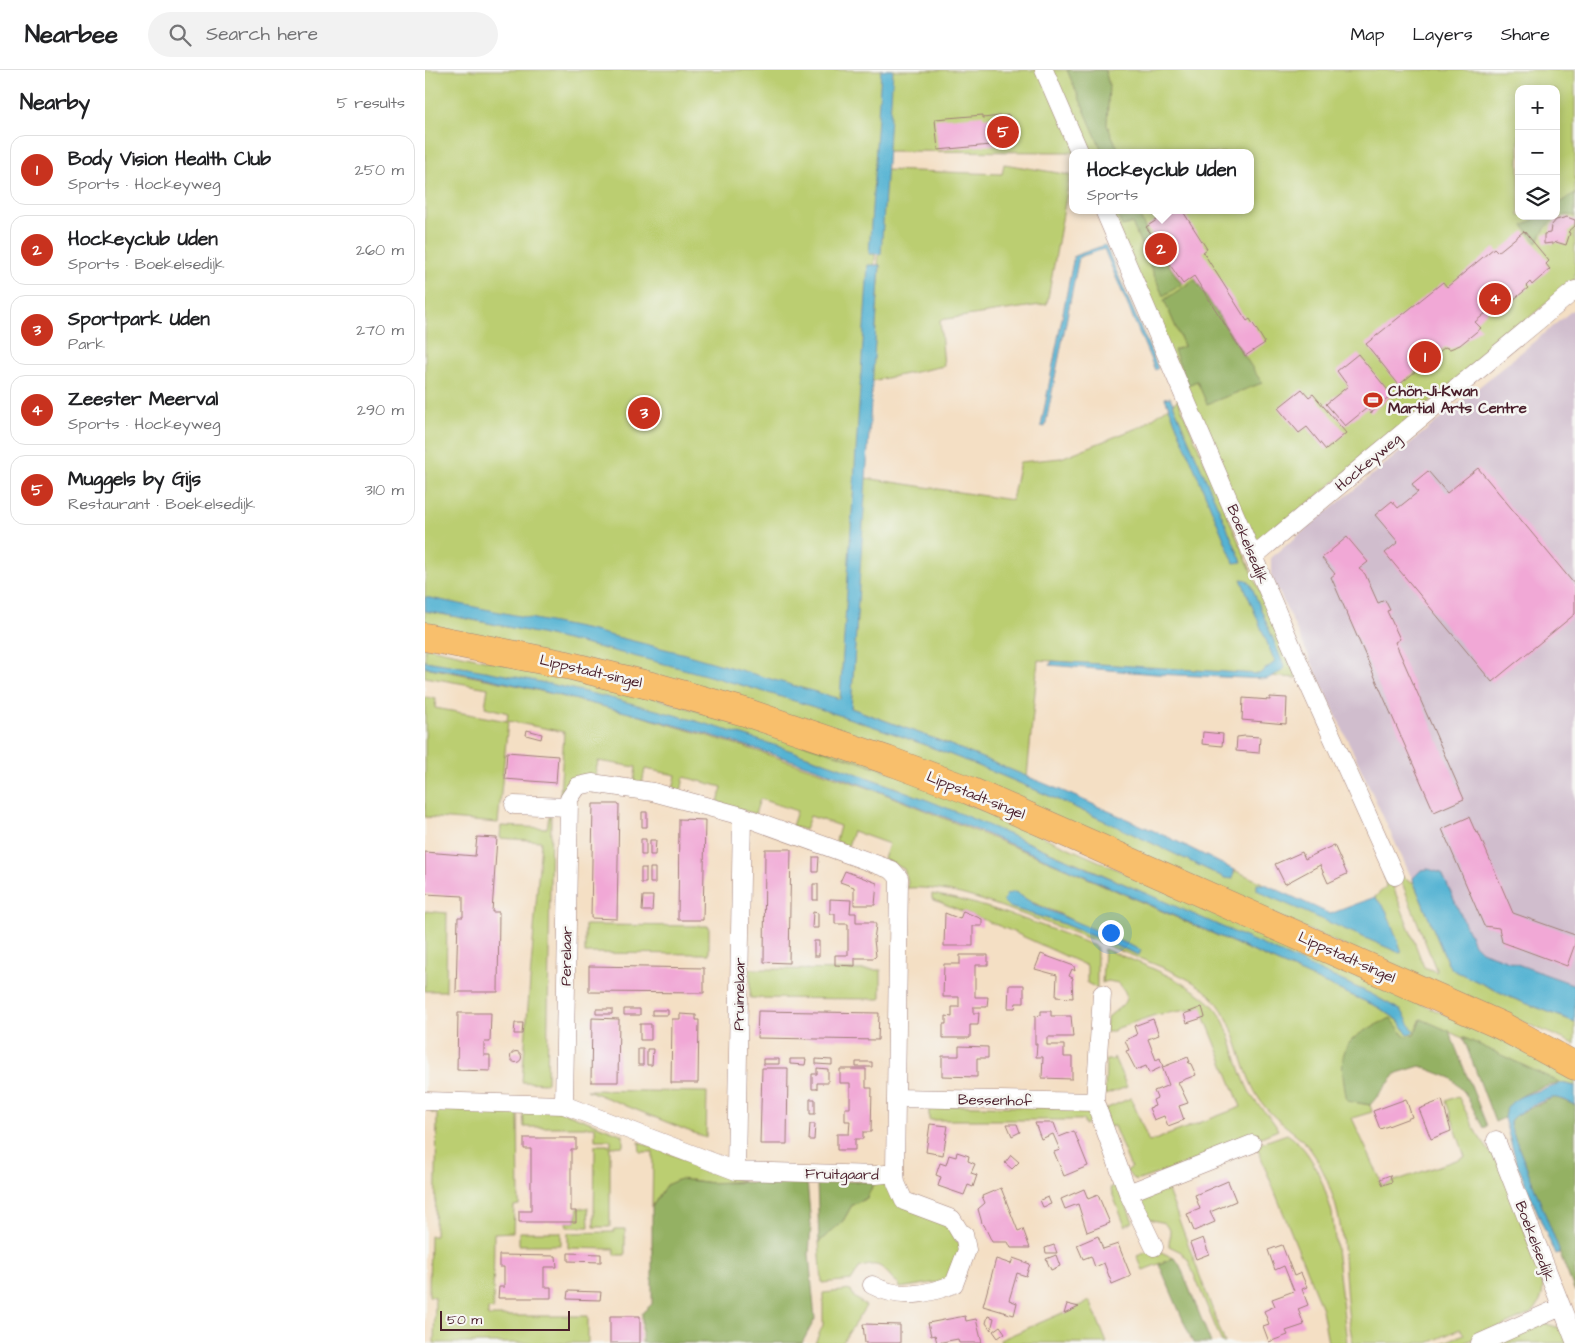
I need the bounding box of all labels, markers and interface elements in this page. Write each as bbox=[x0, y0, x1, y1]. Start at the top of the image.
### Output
search box bbox=[148, 12, 498, 57]
text: Nearbee bbox=[25, 18, 118, 52]
icon: search bbox=[166, 21, 194, 49]
text: Search here bbox=[206, 21, 318, 48]
text: Map bbox=[1350, 22, 1384, 47]
text: Layers bbox=[1412, 22, 1473, 47]
text: Share bbox=[1501, 22, 1550, 47]
map controls bbox=[1515, 85, 1560, 220]
button: + bbox=[1515, 85, 1560, 130]
text: Nearby bbox=[20, 88, 90, 117]
text: 5 results bbox=[337, 92, 405, 114]
pin: 5 bbox=[987, 113, 1019, 151]
button: − bbox=[1515, 130, 1560, 175]
text: Body Vision Health Club bbox=[68, 146, 271, 173]
popup bbox=[1069, 149, 1254, 214]
text: Hockeyclub Uden bbox=[1087, 157, 1236, 184]
text: 1 bbox=[36, 159, 38, 181]
text: 250 m bbox=[355, 159, 404, 181]
text: Sports · Hockeyweg bbox=[68, 173, 221, 195]
button: layers bbox=[1515, 175, 1560, 220]
text: Sports bbox=[1087, 184, 1138, 206]
text: Hockeyclub Uden bbox=[68, 226, 218, 253]
pin: 2 bbox=[1145, 230, 1177, 268]
text: 2 bbox=[32, 239, 42, 261]
text: 260 m bbox=[356, 239, 404, 261]
text: Sports · Boekelsedijk bbox=[68, 253, 225, 275]
pin: 4 bbox=[1479, 280, 1511, 318]
text: Sportpark Uden bbox=[68, 306, 210, 333]
text: 3 bbox=[33, 319, 41, 341]
text: 270 m bbox=[356, 319, 404, 341]
text: Park bbox=[68, 333, 105, 355]
pin: 1 bbox=[1409, 338, 1441, 376]
place label: Chön-Ji-Kwan Martial Arts Centre bbox=[1388, 381, 1527, 419]
text: Zeester Meerval bbox=[68, 386, 218, 413]
sports icon: Chön-Ji-Kwan Martial Arts Centre bbox=[1362, 389, 1384, 411]
pin: 3 bbox=[628, 394, 660, 432]
text: 4 bbox=[32, 399, 42, 421]
text: 290 m bbox=[357, 399, 404, 421]
text: Sports · Hockeyweg bbox=[68, 413, 221, 435]
street label: Hockeyweg bbox=[1331, 428, 1407, 497]
text: Muggels by Gijs bbox=[68, 466, 201, 493]
text: 5 bbox=[31, 479, 43, 501]
text: 310 m bbox=[365, 479, 404, 501]
text: Restaurant · Boekelsedijk bbox=[68, 493, 255, 515]
street label: Boekelsedijk bbox=[1221, 501, 1274, 587]
street label: Lippstadt-singel bbox=[537, 650, 644, 694]
street label: Lippstadt-singel bbox=[923, 766, 1028, 826]
your location bbox=[1098, 920, 1124, 946]
street label: Perelaar bbox=[555, 926, 578, 986]
street label: Lippstadt-singel bbox=[1294, 927, 1399, 989]
street label: Pruimelaar bbox=[728, 957, 751, 1031]
street label: Bessenhof bbox=[958, 1089, 1032, 1112]
street label: Fruitgaard bbox=[805, 1163, 879, 1187]
street label: Boekelsedijk bbox=[1510, 1198, 1559, 1284]
scale bar bbox=[440, 1308, 570, 1331]
text: 50 m bbox=[447, 1310, 482, 1330]

